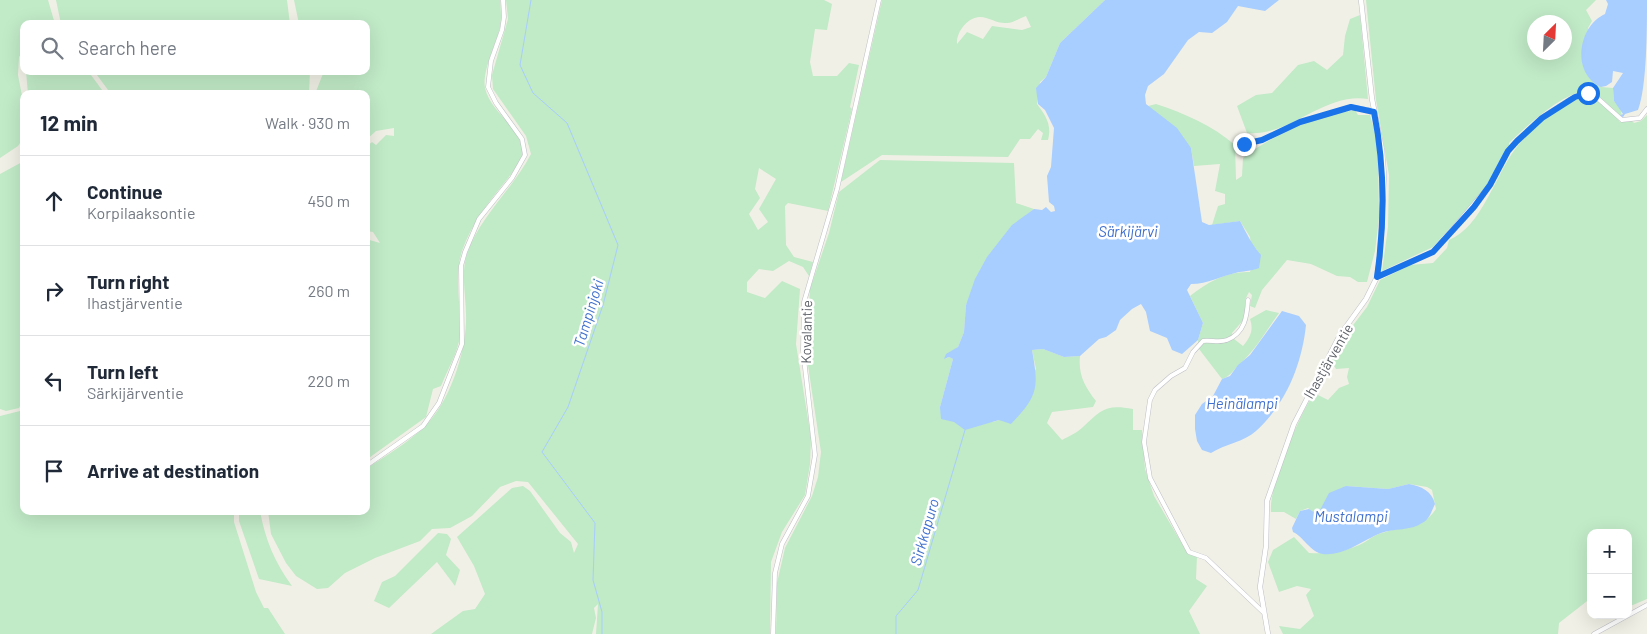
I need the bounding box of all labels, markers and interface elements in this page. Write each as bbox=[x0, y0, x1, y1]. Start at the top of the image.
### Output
north arrow bbox=[1527, 15, 1572, 60]
search box bbox=[20, 20, 370, 75]
icon: search bbox=[38, 34, 66, 62]
text: Search here bbox=[78, 36, 177, 59]
route start bbox=[1577, 82, 1600, 105]
text: 12 min bbox=[40, 110, 98, 135]
text: Walk · 930 m bbox=[265, 113, 350, 132]
route end bbox=[1233, 133, 1256, 156]
text: Continue bbox=[87, 180, 163, 203]
icon: ahead bbox=[40, 187, 68, 215]
text: 450 m bbox=[307, 191, 350, 210]
text: Korpilaaksontie bbox=[87, 203, 195, 222]
water label: Särkijärvi bbox=[1098, 222, 1158, 240]
text: Turn right bbox=[87, 270, 169, 293]
icon: right bbox=[40, 277, 68, 305]
water label: Tampinjoki bbox=[569, 277, 607, 349]
text: 260 m bbox=[308, 281, 350, 300]
text: Ihastjärventie bbox=[87, 293, 183, 312]
street label: Kovalantie bbox=[797, 300, 815, 364]
street label: Ihastjärventie bbox=[1300, 320, 1356, 402]
text: Turn left bbox=[87, 360, 158, 383]
icon: left bbox=[40, 367, 68, 395]
text: 220 m bbox=[307, 371, 350, 390]
text: Särkijärventie bbox=[87, 383, 184, 402]
water label: Heinälampi bbox=[1206, 394, 1278, 412]
icon: arrive bbox=[40, 457, 68, 485]
text: Arrive at destination bbox=[87, 459, 259, 482]
water label: Sirkkapuro bbox=[906, 496, 942, 568]
water label: Mustalampi bbox=[1314, 507, 1388, 525]
map controls bbox=[1587, 529, 1632, 619]
button: + bbox=[1587, 529, 1632, 574]
button: − bbox=[1587, 574, 1632, 619]

